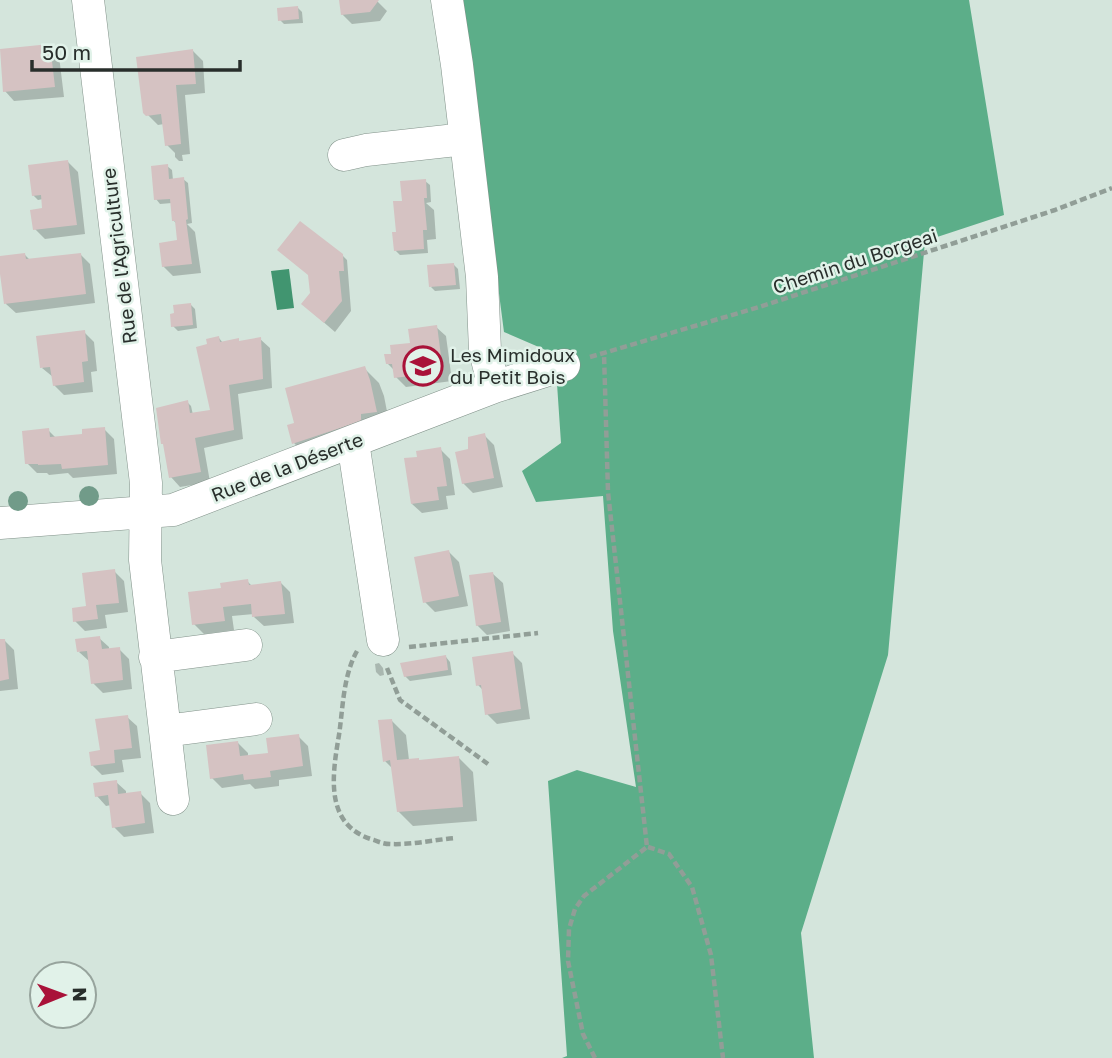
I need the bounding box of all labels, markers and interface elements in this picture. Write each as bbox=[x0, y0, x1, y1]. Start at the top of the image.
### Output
scale bar bbox=[32, 28, 240, 72]
text: 50 m bbox=[42, 39, 91, 65]
street label: Rue de l'Agriculture bbox=[96, 167, 141, 345]
street label: Chemin du Borgeai bbox=[770, 223, 940, 298]
place label: Les Mimidoux du Petit Bois bbox=[450, 343, 575, 388]
school or university icon: Les Mimidoux du Petit Bois bbox=[402, 345, 444, 387]
street label: Rue de la Déserte bbox=[208, 427, 366, 506]
north arrow bbox=[28, 960, 98, 1030]
text: N bbox=[69, 987, 92, 1002]

